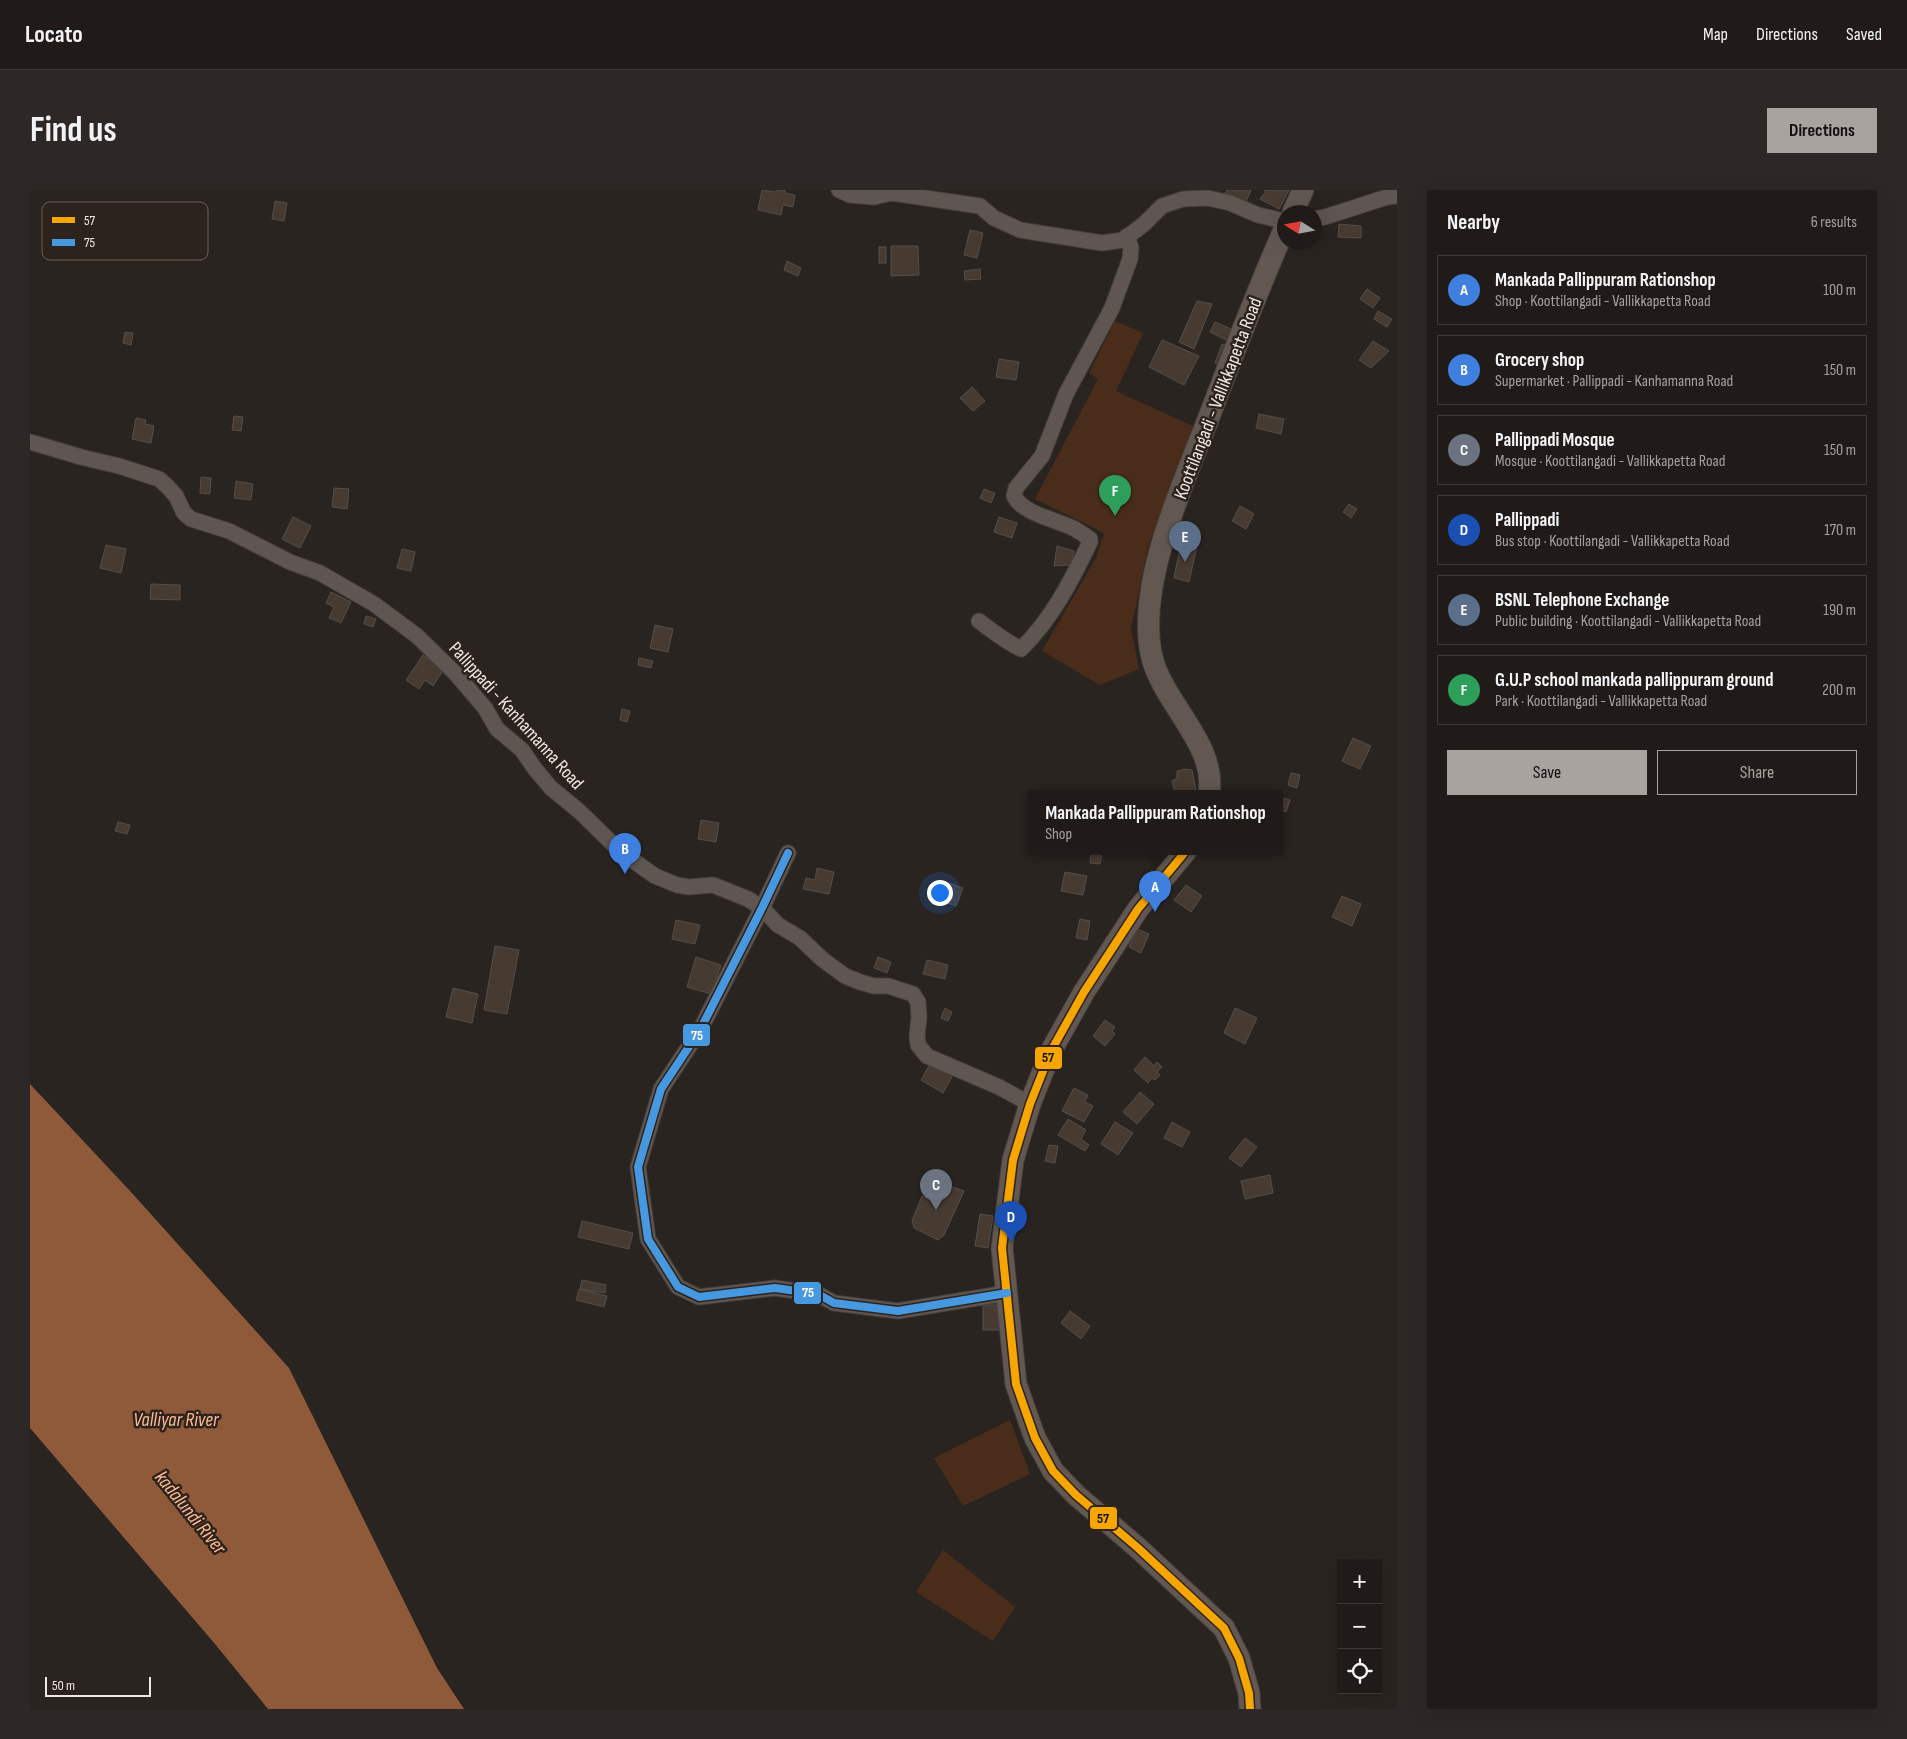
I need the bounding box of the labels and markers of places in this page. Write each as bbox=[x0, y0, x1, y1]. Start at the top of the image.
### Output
pin: F bbox=[1099, 475, 1131, 516]
pin: E bbox=[1169, 521, 1201, 562]
pin: B bbox=[609, 833, 641, 874]
pin: A bbox=[1139, 871, 1171, 912]
pin: C bbox=[920, 1169, 952, 1210]
pin: D bbox=[995, 1201, 1027, 1242]

